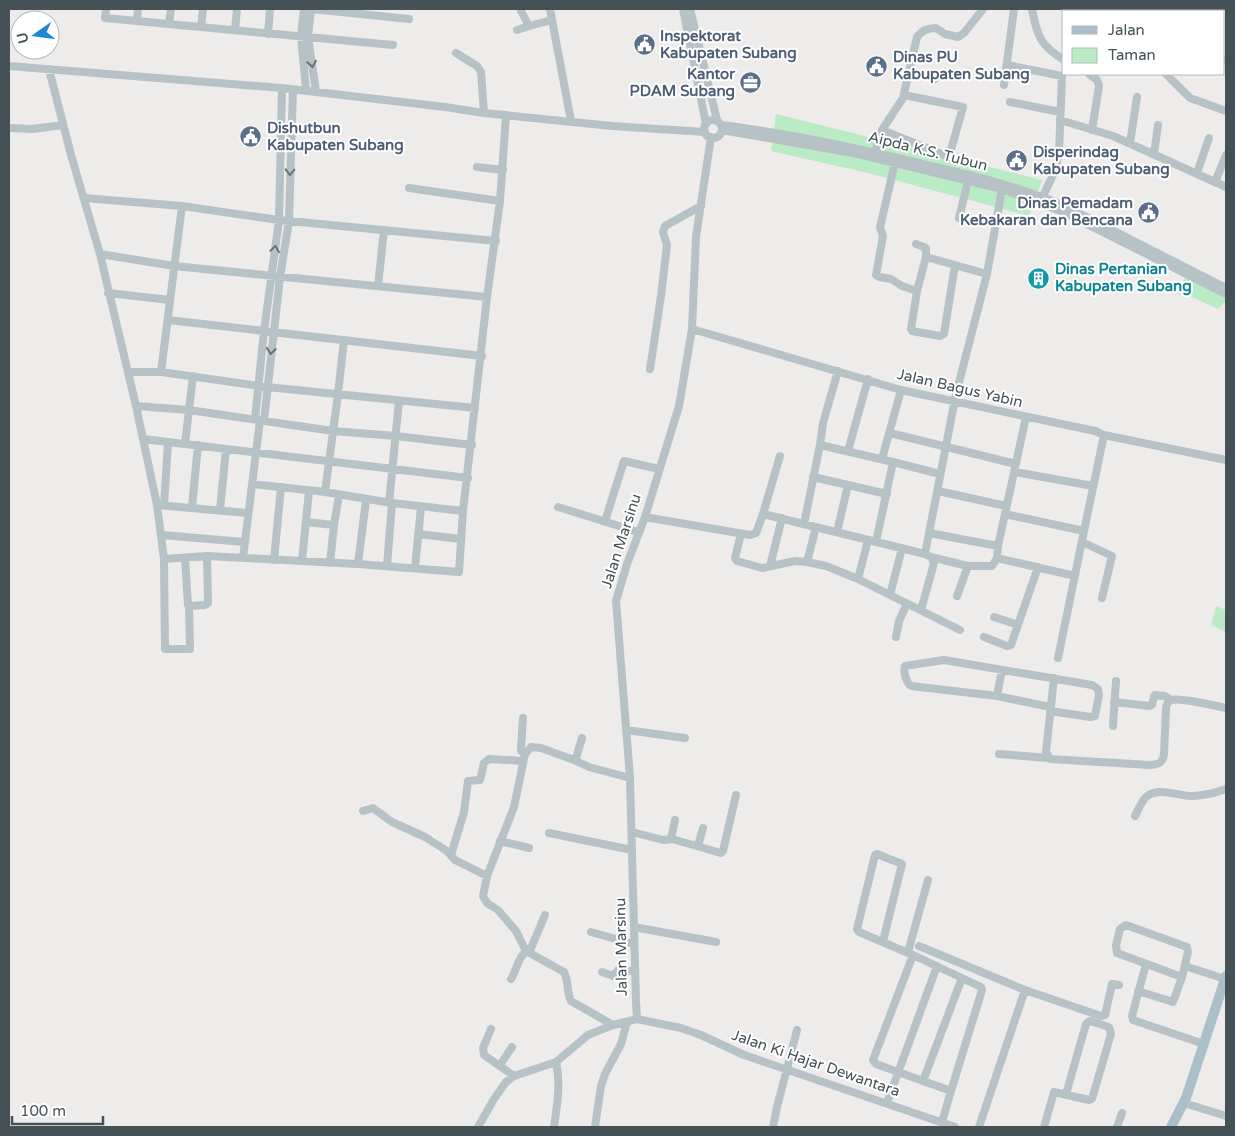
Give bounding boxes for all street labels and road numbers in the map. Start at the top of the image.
street label: Aipda K.S. Tubun [867,127,989,175]
street label: Jalan Bagus Yabin [895,365,1025,411]
street label: Jalan Marsinu [597,491,645,591]
street label: Jalan Marsinu [611,898,631,996]
street label: Jalan Ki Hajar Dewantara [729,1026,903,1100]

